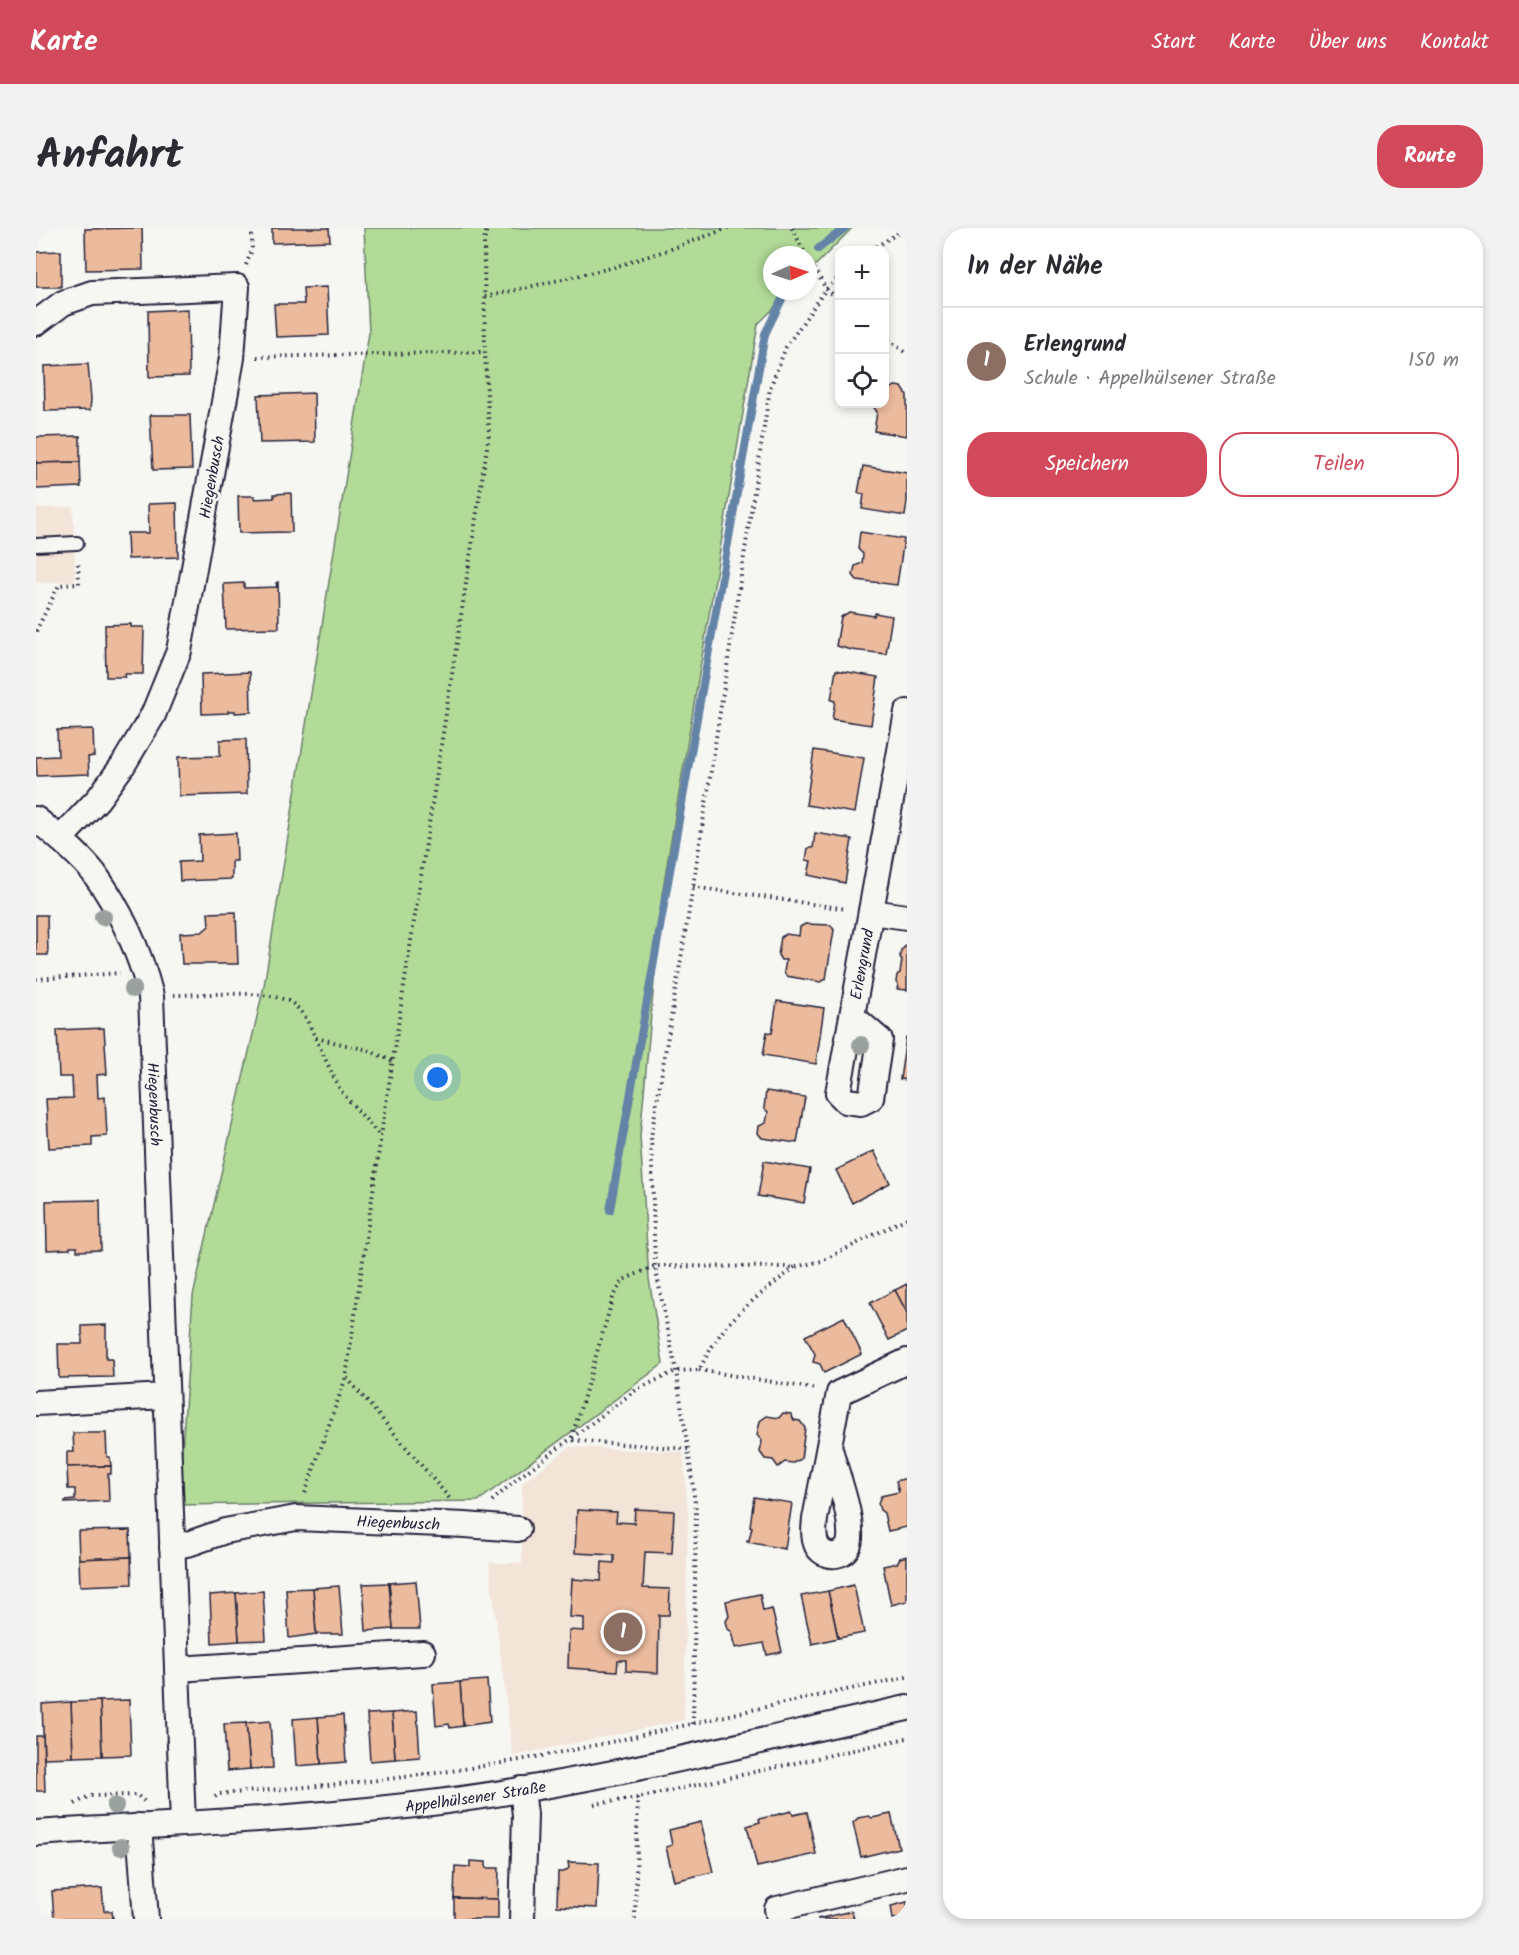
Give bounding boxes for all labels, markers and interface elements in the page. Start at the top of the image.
text: Karte [30,20,98,65]
text: Start [1151,26,1196,59]
text: Karte [1229,26,1275,59]
text: Über uns [1308,26,1387,59]
text: Kontakt [1420,26,1489,59]
text: Anfahrt [36,123,183,190]
button: Route [1377,125,1483,188]
north arrow [763,246,817,300]
map controls [835,246,889,408]
button: + [835,246,889,300]
text: In der Nähe [967,246,1103,288]
button: − [835,300,889,354]
text: Erlengrund [1024,328,1126,363]
text: 1 [983,345,990,377]
text: 150 m [1408,345,1459,377]
button: locate [835,354,889,408]
text: Schule · Appelhülsener Straße [1024,363,1276,395]
button: Speichern [967,432,1207,497]
button: Teilen [1219,432,1459,497]
street label: Hiegenbusch [193,434,232,521]
street label: Erlengrund [844,926,882,1002]
street label: Hiegenbusch [140,1062,168,1147]
your location [423,1063,452,1092]
street label: Hiegenbusch [356,1510,441,1538]
pin: 1 [604,1610,642,1654]
street label: Appelhülsener Straße [404,1775,548,1820]

